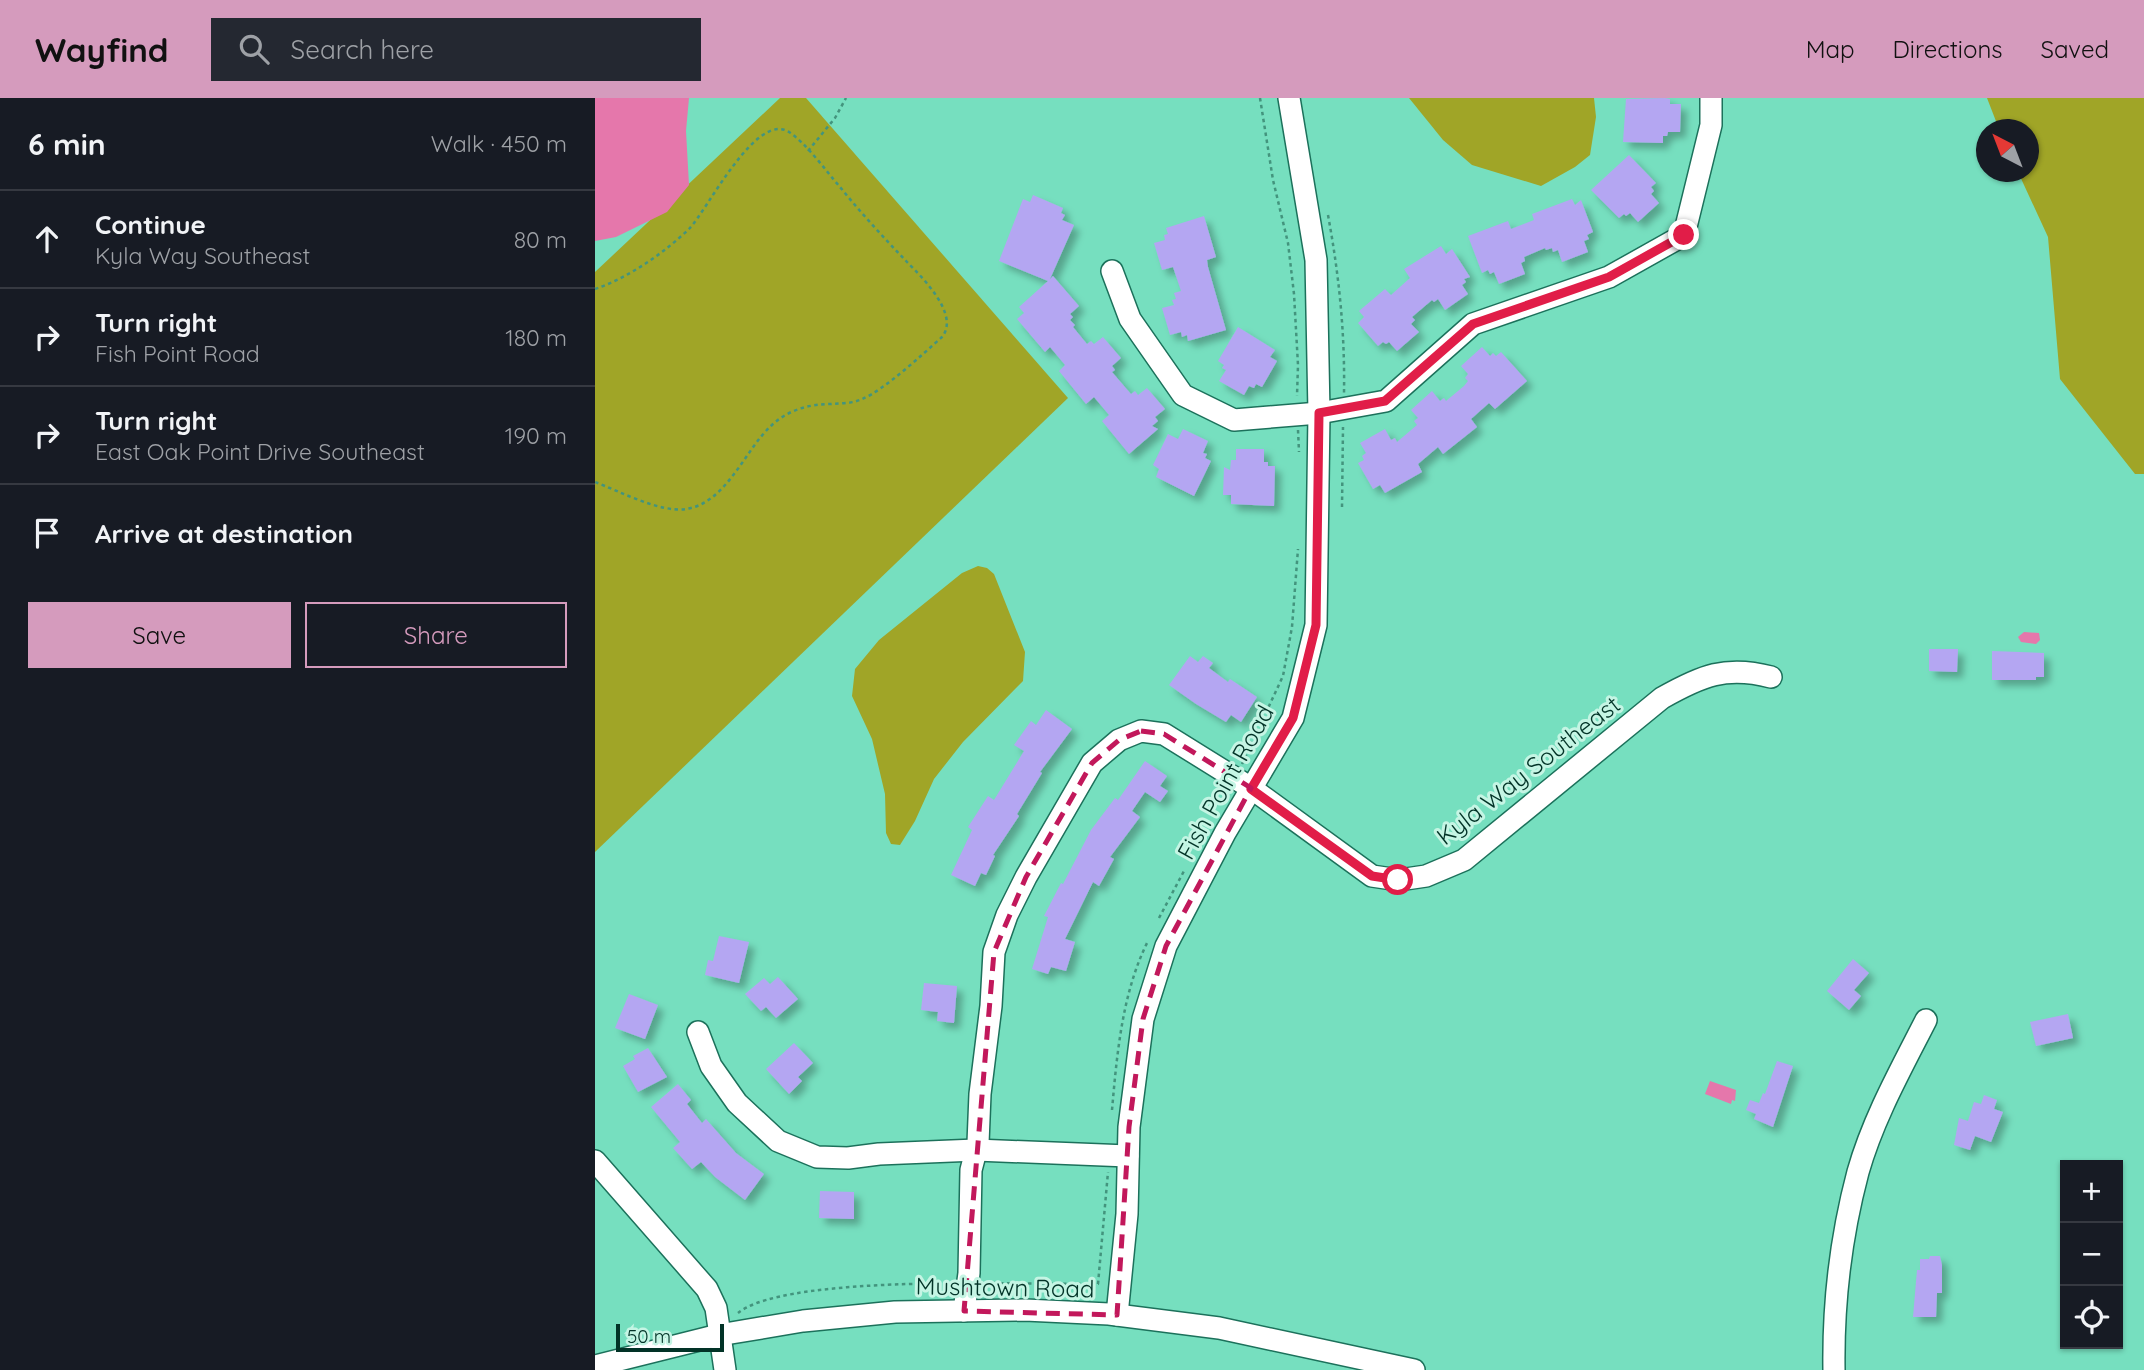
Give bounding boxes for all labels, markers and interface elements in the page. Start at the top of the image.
search box [211,18,701,81]
text: Wayfind [35,29,169,70]
icon: search [235,30,273,68]
text: Search here [291,33,434,66]
text: Map [1806,34,1855,64]
text: Directions [1893,34,2003,64]
text: Saved [2041,34,2109,64]
north arrow [1976,119,2039,182]
text: 6 min [28,125,106,163]
text: Walk · 450 m [431,129,567,158]
text: Continue [95,208,206,241]
route end [1668,219,1699,250]
icon: ahead [28,220,66,258]
text: 80 m [514,225,567,254]
text: Kyla Way Southeast [95,241,310,270]
text: Turn right [95,306,217,339]
icon: right [28,318,66,356]
text: 180 m [505,323,567,352]
text: Fish Point Road [95,339,260,368]
text: Turn right [95,404,217,437]
icon: right [28,416,66,454]
text: 190 m [505,421,567,450]
text: East Oak Point Drive Southeast [95,437,425,466]
icon: arrive [28,514,66,552]
text: Arrive at destination [95,517,353,550]
button: Save [28,602,291,668]
button: Share [305,602,567,668]
street label: Kyla Way Southeast [1430,689,1626,851]
street label: Fish Point Road [1170,700,1280,864]
route start [1382,864,1413,895]
map controls [2060,1160,2123,1349]
button: + [2060,1160,2123,1223]
button: − [2060,1223,2123,1286]
street label: Mushtown Road [915,1270,1095,1304]
button: locate [2060,1286,2123,1349]
scale bar [616,1321,725,1353]
text: 50 m [627,1324,671,1348]

